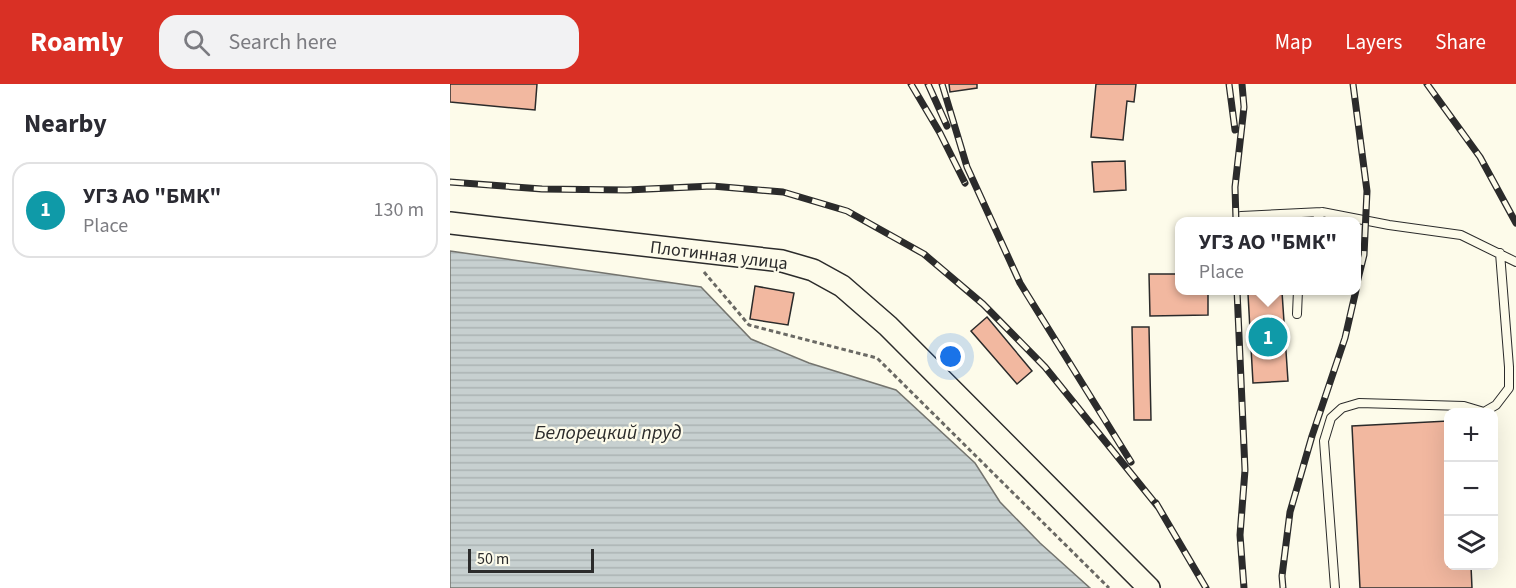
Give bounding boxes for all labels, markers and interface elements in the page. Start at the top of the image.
search box [159,15,579,69]
text: Roamly [30,22,123,62]
icon: search [180,26,213,59]
text: Search here [228,26,337,58]
text: Map [1275,27,1312,57]
text: Layers [1345,27,1402,57]
text: Share [1435,27,1486,57]
text: Nearby [24,105,107,142]
text: УГЗ АО "БМК" [83,180,221,212]
text: 1 [40,196,51,224]
text: 130 m [374,196,424,224]
text: Place [83,212,128,240]
popup [1175,217,1361,295]
text: УГЗ АО "БМК" [1199,226,1337,258]
street label: Плотинная улица [649,235,789,276]
text: Place [1199,258,1244,286]
pin: 1 [1248,314,1288,360]
your location [936,342,965,371]
map controls [1444,408,1498,570]
button: + [1444,408,1498,462]
water label: Белорецкий пруд [534,419,682,447]
button: − [1444,462,1498,516]
button: layers [1444,516,1498,570]
scale bar [468,546,594,574]
text: 50 m [477,548,509,570]

